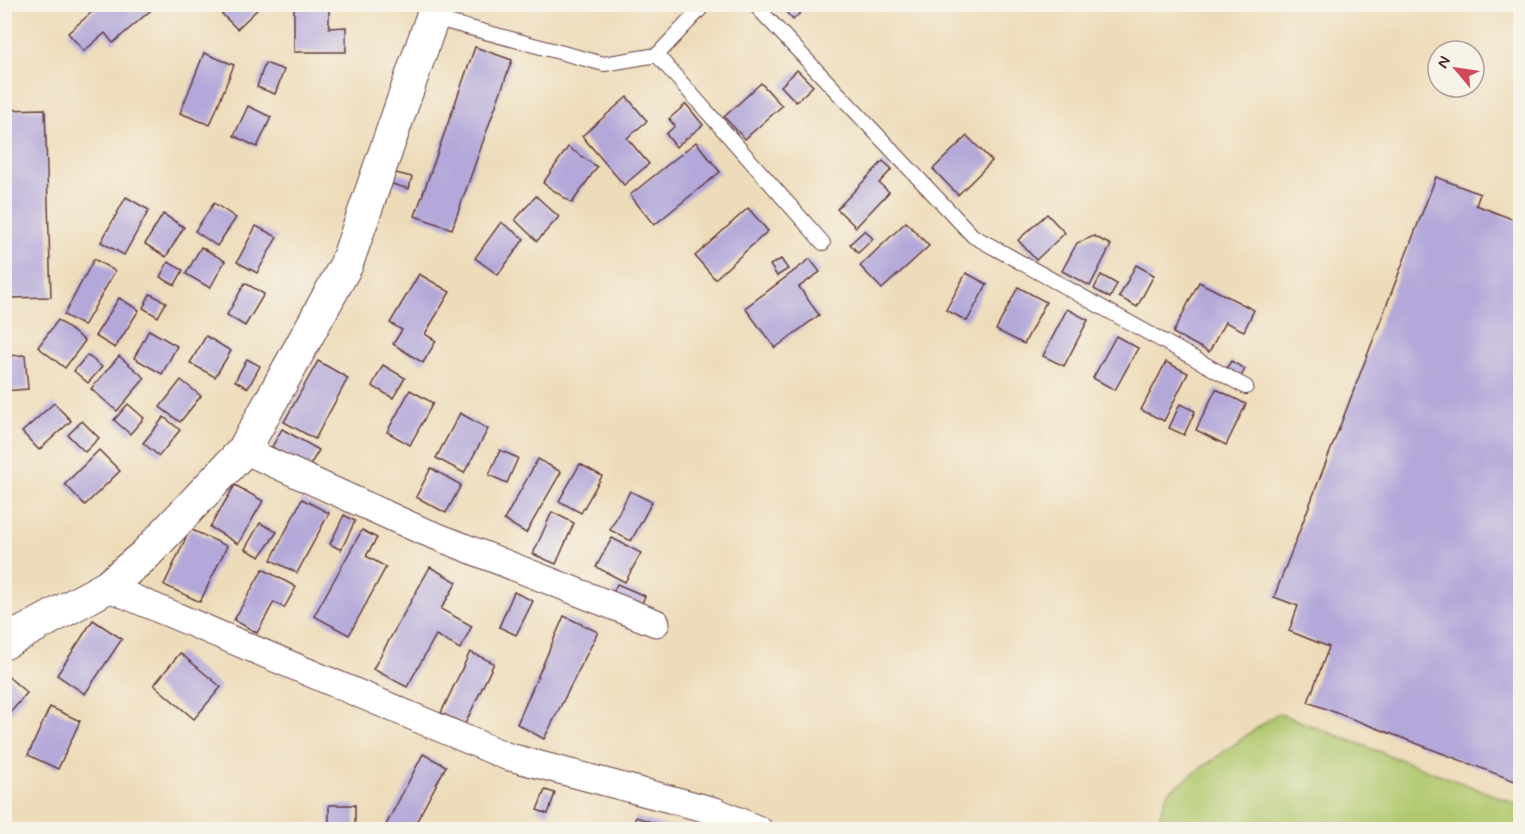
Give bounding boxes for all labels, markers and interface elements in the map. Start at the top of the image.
north arrow [1426,39,1486,99]
text: N [1432,53,1456,72]

